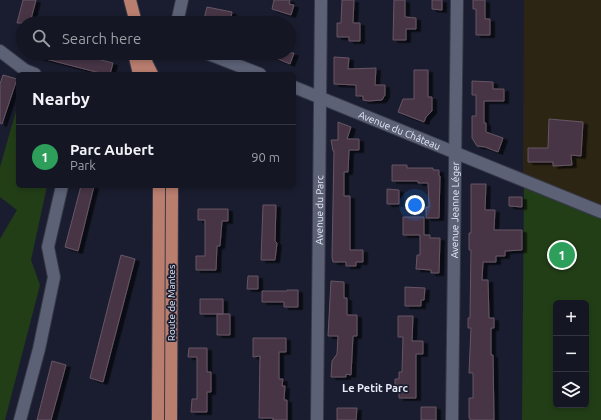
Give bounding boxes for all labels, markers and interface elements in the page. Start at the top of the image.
search box [16,16,296,60]
icon: search [30,27,52,49]
text: Search here [62,30,141,47]
text: Nearby [32,89,90,108]
street label: Avenue du Château [357,109,442,152]
text: Parc Aubert [70,141,154,158]
text: 1 [41,150,49,164]
text: 90 m [251,150,280,164]
text: Park [70,158,96,172]
street label: Avenue Jeanne Léger [449,161,461,258]
street label: Avenue du Parc [314,175,325,245]
your location [405,195,425,215]
pin: 1 [549,240,575,270]
street label: Route de Mantes [166,265,177,341]
map controls [553,300,589,408]
button: + [553,300,589,336]
button: − [553,336,589,372]
button: layers [553,372,589,408]
district label: Le Petit Parc [342,382,409,394]

